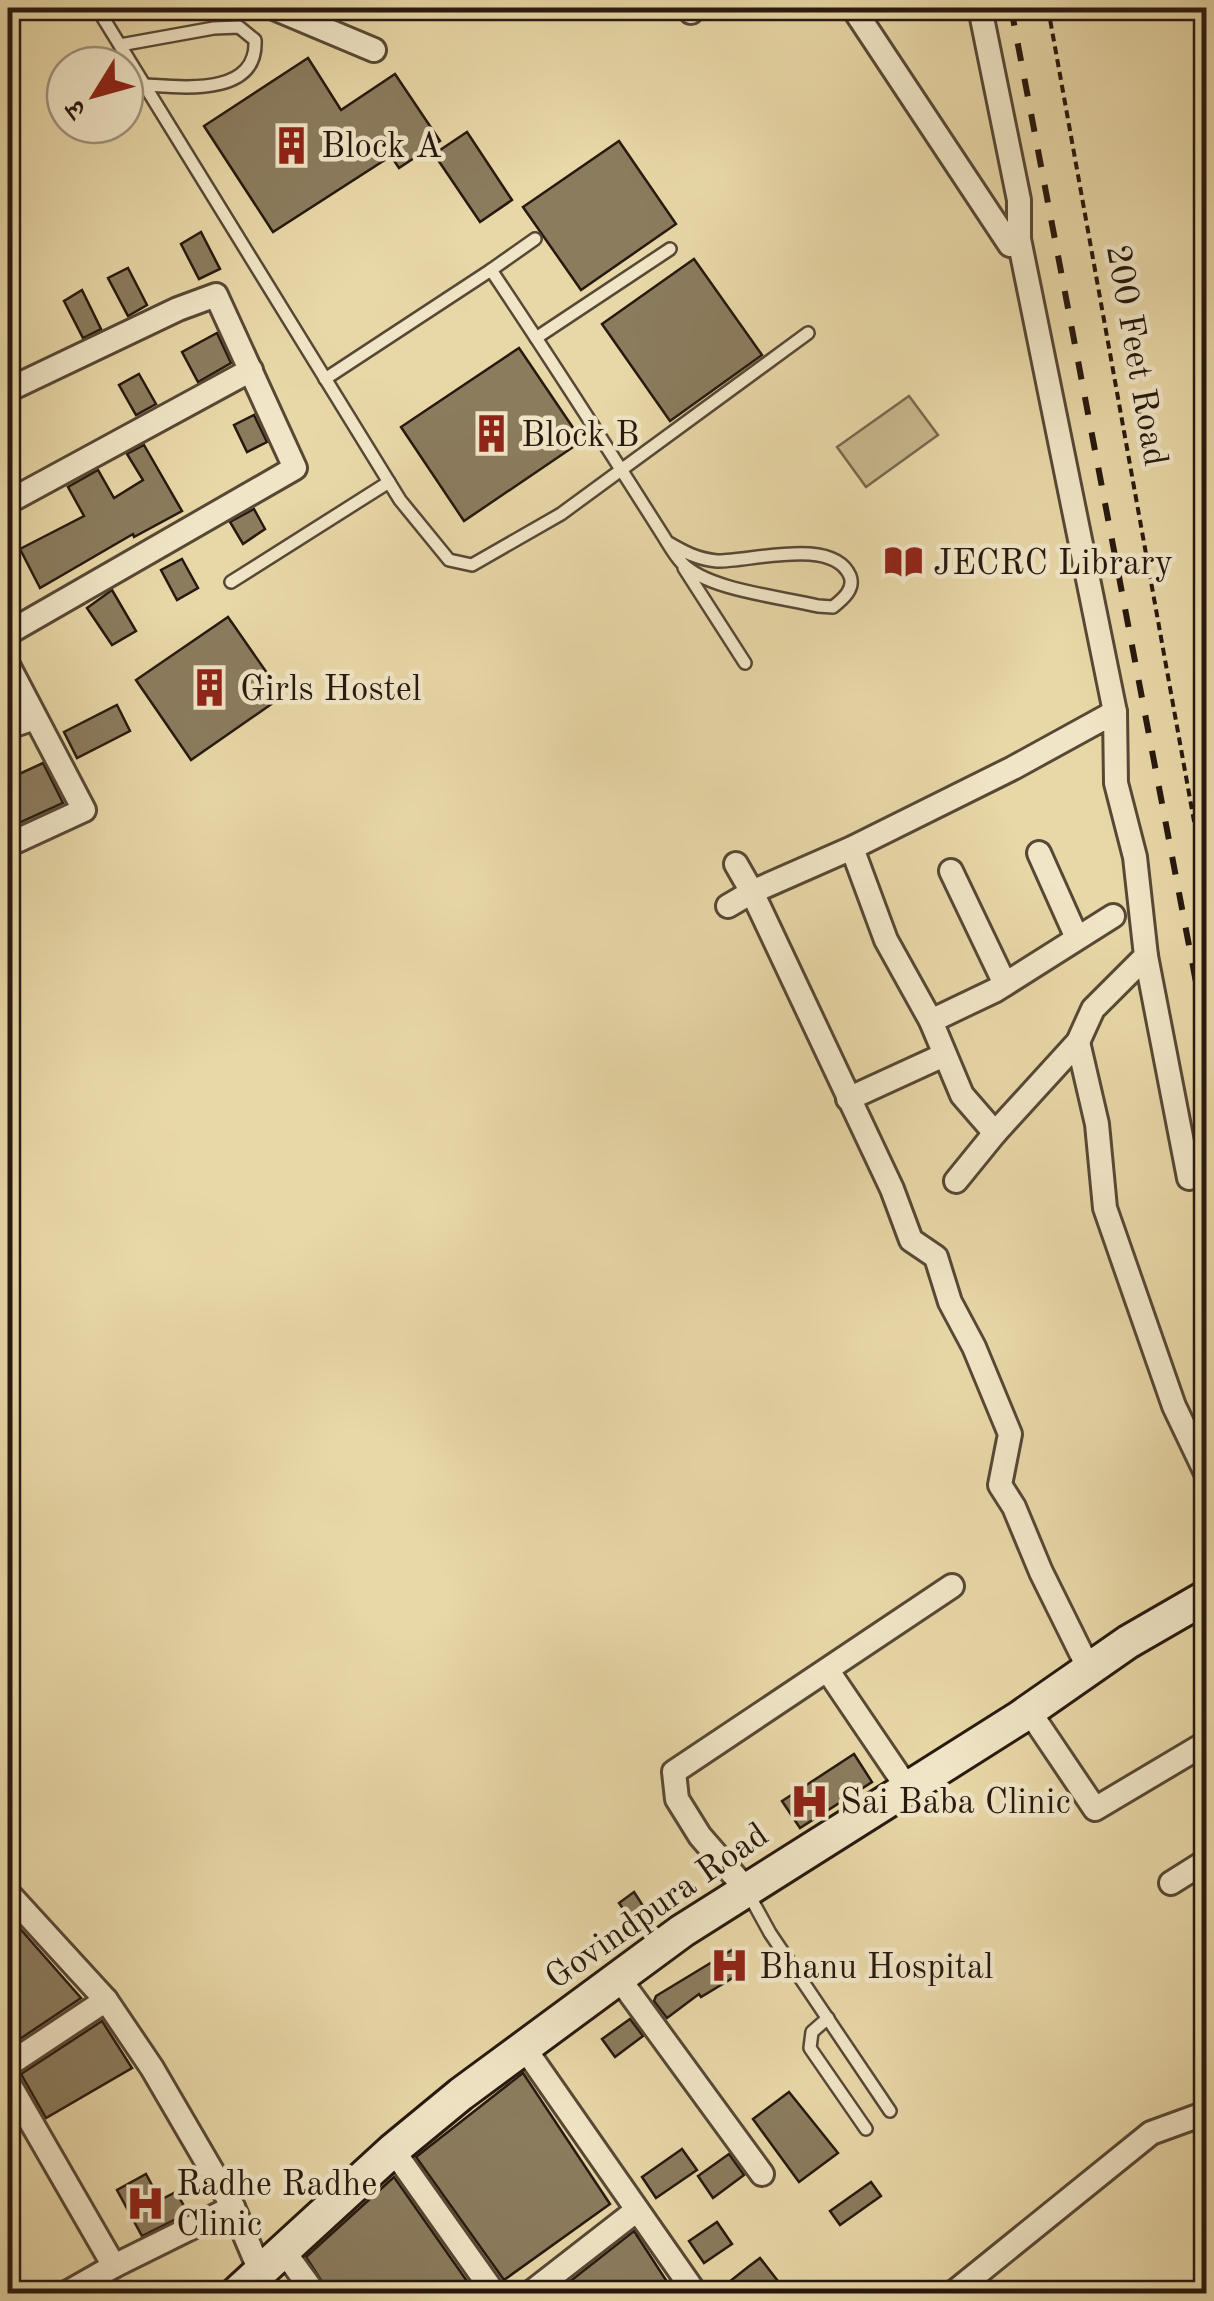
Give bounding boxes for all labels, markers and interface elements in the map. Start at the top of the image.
north arrow [45,45,145,145]
text: उ [61,93,94,124]
building icon: Block A [270,124,312,166]
place label: Block A [321,130,442,165]
street label: 200 Feet Road [1099,242,1172,469]
building icon: Block B [470,413,512,455]
place label: Block B [521,419,639,454]
library icon: JECRC Library [882,541,924,583]
place label: JECRC Library [933,547,1173,582]
building icon: Girls Hostel [189,667,231,709]
place label: Girls Hostel [240,673,421,708]
hospital icon: Sai Baba Clinic [789,1780,831,1822]
place label: Sai Baba Clinic [840,1786,1071,1821]
street label: Govindpura Road [540,1817,775,1997]
hospital icon: Bhanu Hospital [708,1945,750,1987]
place label: Bhanu Hospital [759,1951,994,1986]
place label: Radhe Radhe Clinic [176,2168,377,2243]
hospital icon: Radhe Radhe Clinic [125,2182,167,2224]

